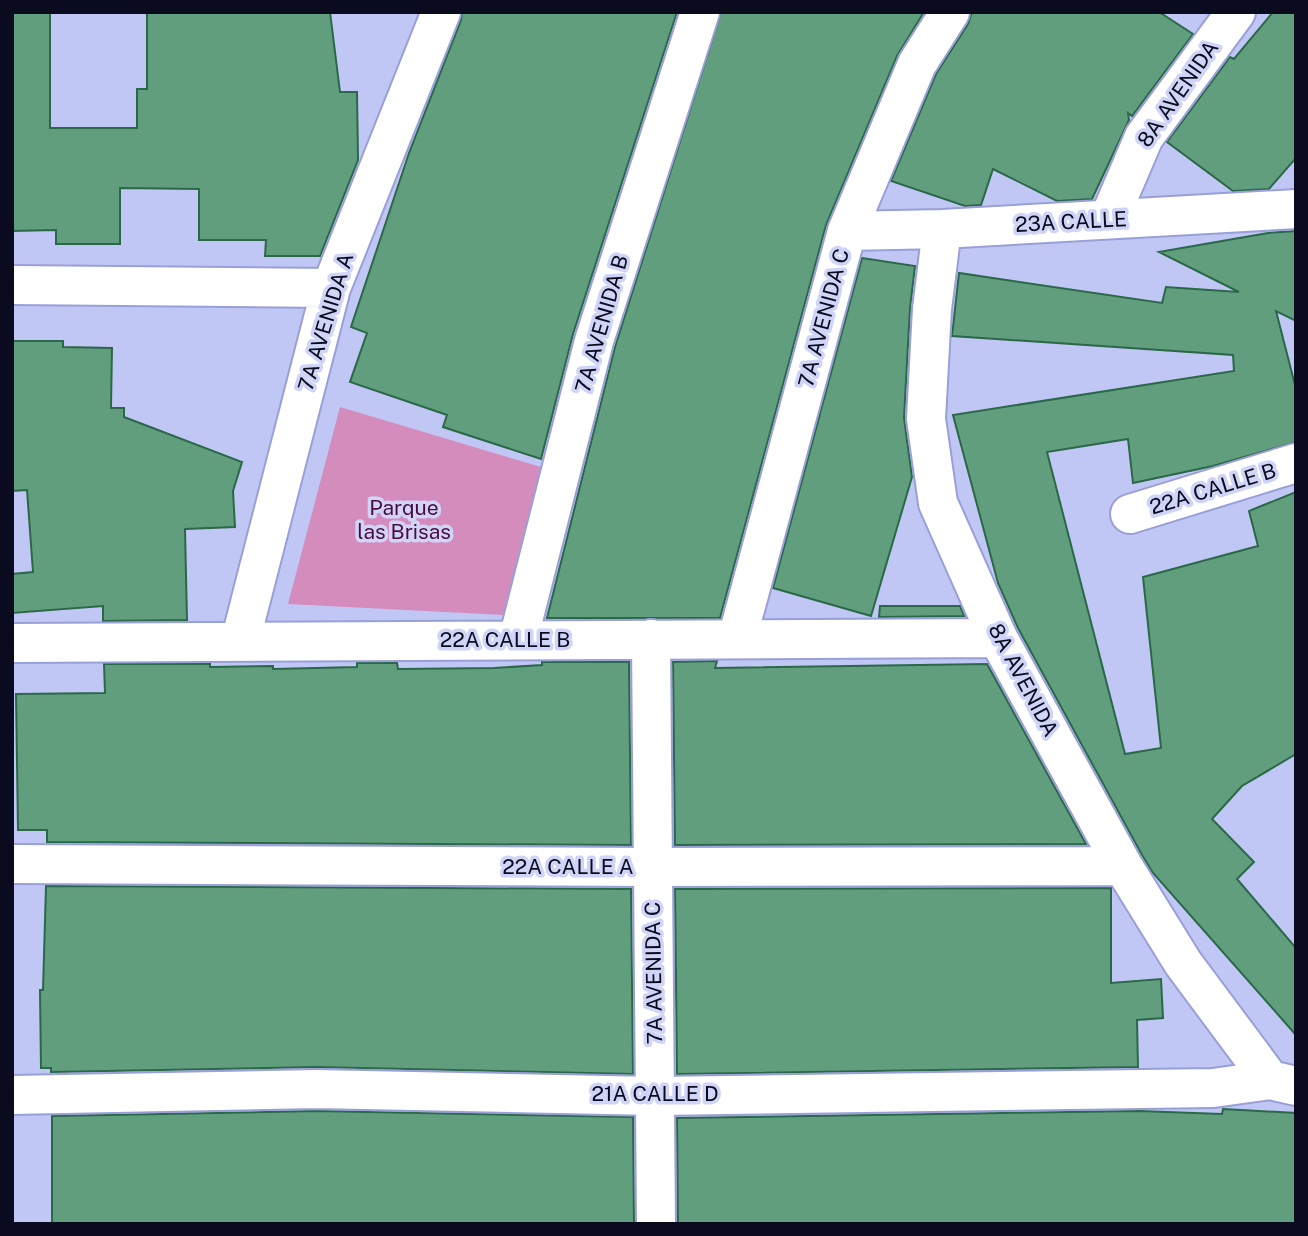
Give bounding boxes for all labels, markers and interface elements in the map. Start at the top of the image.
street label: 8A AVENIDA [1132,36,1223,152]
street label: 23A CALLE [1014,206,1128,237]
street label: 7A AVENIDA C [793,246,854,390]
street label: 7A AVENIDA A [293,250,358,394]
street label: 7A AVENIDA B [570,252,633,396]
street label: 22A CALLE B [1147,457,1279,520]
park label: Parque las Brisas [357,495,451,544]
street label: 8A AVENIDA [983,619,1064,740]
street label: 22A CALLE B [440,627,570,652]
street label: 22A CALLE A [502,854,634,879]
street label: 7A AVENIDA C [640,901,667,1045]
street label: 21A CALLE D [591,1081,719,1106]

